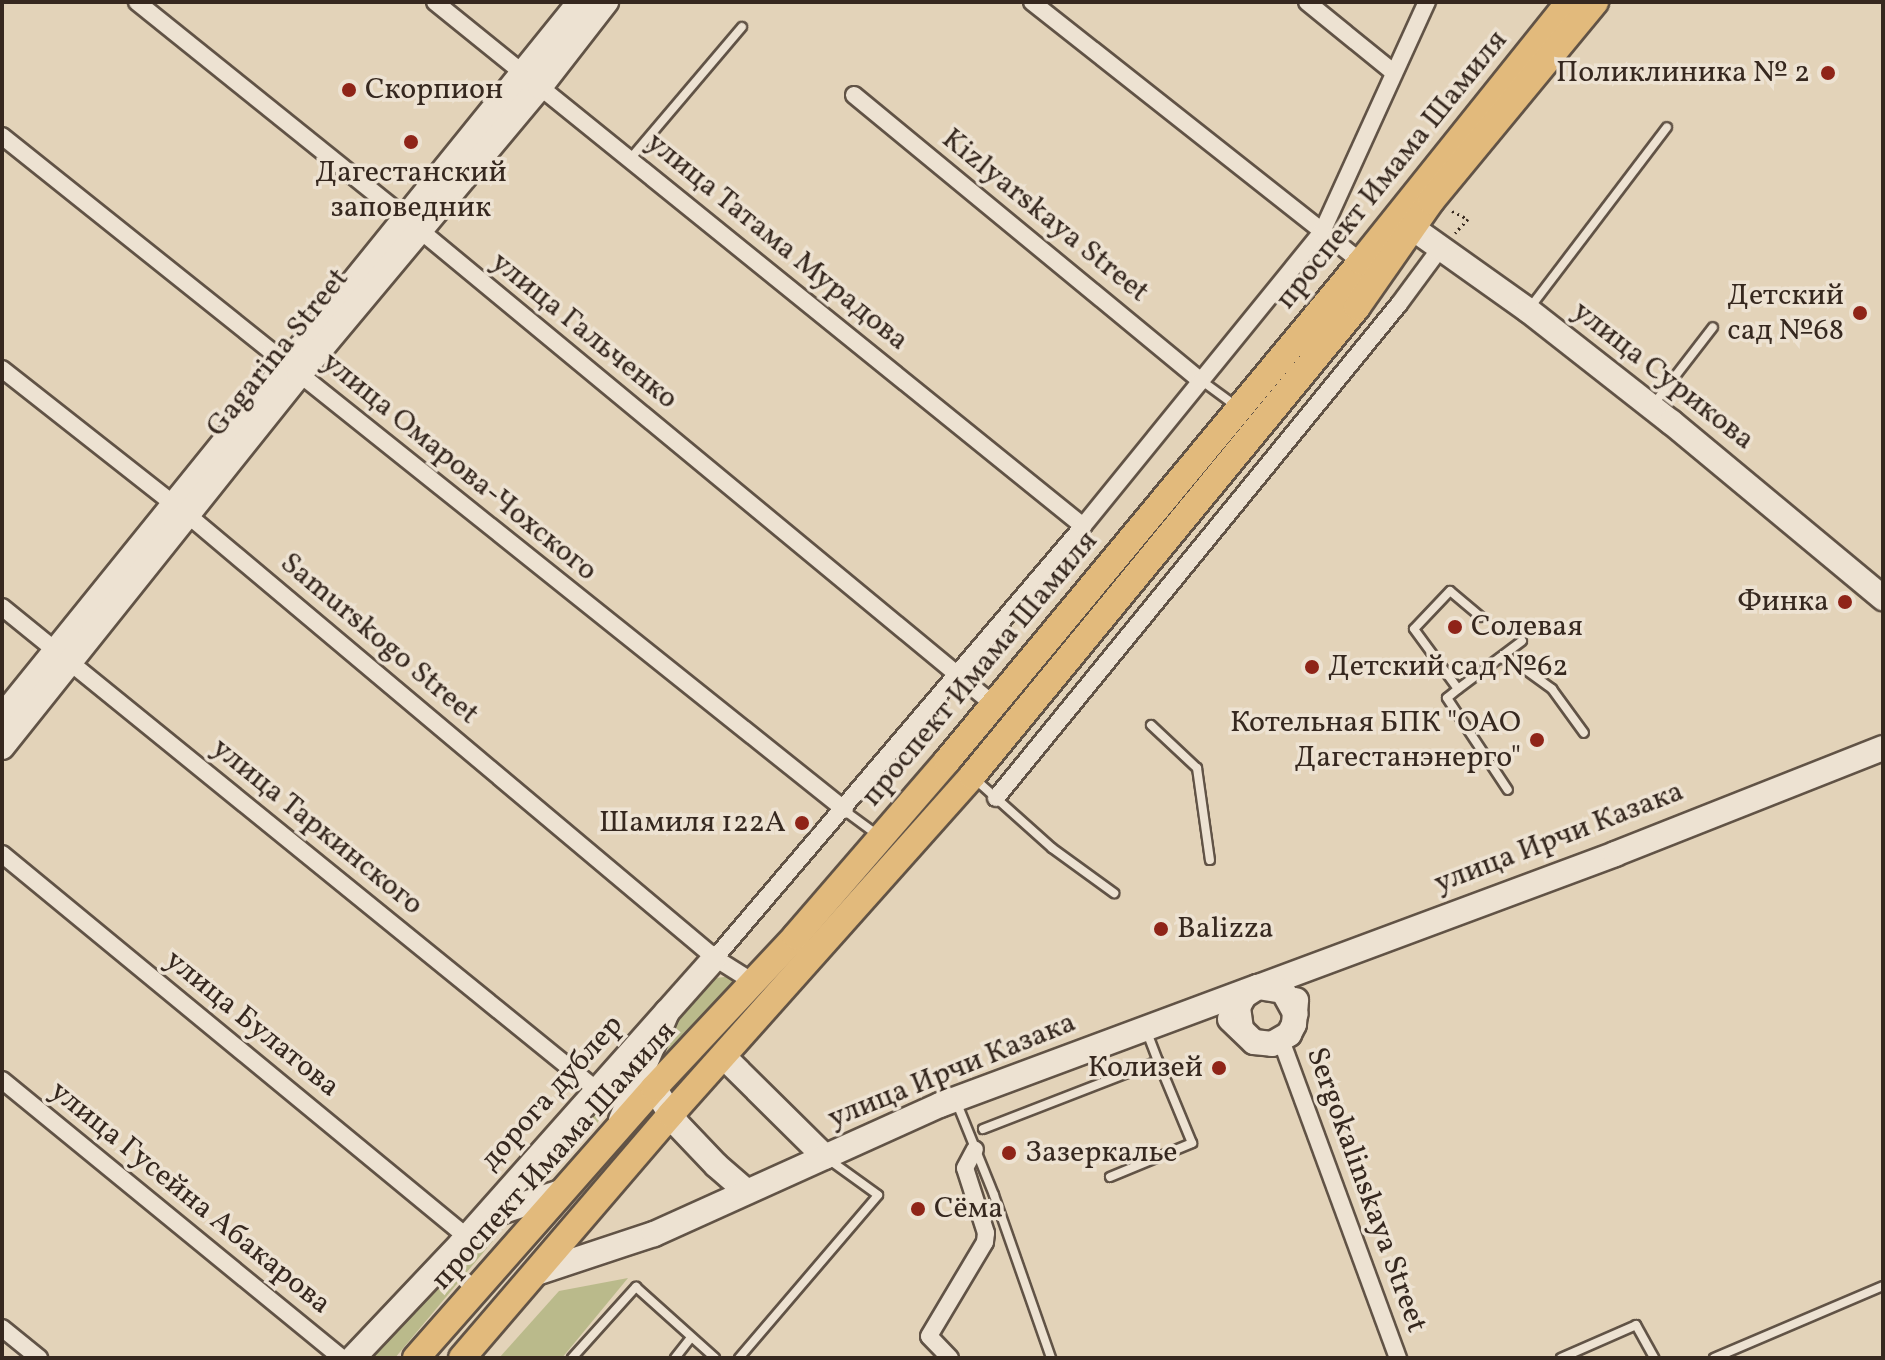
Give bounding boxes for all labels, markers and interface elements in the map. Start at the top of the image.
street label: проспект Имама Шамиля [1268,23,1516,317]
place label: Поликлиника № 2 [1556,55,1810,91]
marker: Поликлиника № 2 [1817,62,1839,84]
place label: Скорпион [365,72,503,108]
marker: Скорпион [340,81,358,99]
street label: Kizlyarskaya Street [934,121,1156,311]
street label: улица Татама Мурадова [638,125,916,359]
marker: Дагестанский заповедник [402,133,420,151]
place label: Дагестанский заповедник [315,155,507,226]
street label: улица Гальченко [483,245,685,417]
street label: Gagarina Street [199,262,357,444]
place label: Детский сад №68 [1727,278,1844,348]
street label: улица Сурикова [1565,294,1761,458]
marker: Детский сад №68 [1851,304,1869,322]
street label: улица Омарова-Чохского [314,345,604,589]
street label: проспект Имама Шамиля [854,524,1106,814]
street label: Samurskogo Street [272,545,486,733]
place label: Финка [1737,584,1829,620]
marker: Финка [1836,593,1854,611]
place label: Солевая [1471,609,1583,645]
marker: Солевая [1446,618,1464,636]
place label: Детский сад №62 [1328,649,1568,685]
marker: Детский сад №62 [1303,658,1321,676]
place label: Котельная БПК "ОАО Дагестанэнерго" [1230,705,1521,776]
street label: улица Таркинского [204,730,430,924]
marker: Котельная БПК "ОАО Дагестанэнерго" [1528,731,1546,749]
street label: улица Ирчи Казака [1429,774,1689,902]
place label: Шамиля 122А [599,805,786,841]
marker: Шамиля 122А [793,814,811,832]
place label: Balizza [1177,911,1274,947]
marker: Balizza [1152,920,1170,938]
street label: улица Булатова [157,943,347,1105]
street label: улица Ирчи Казака [823,1005,1081,1137]
street label: дорога дублер [473,1008,631,1178]
street label: проспект Имама Шамиля [424,1015,684,1297]
street label: Sergokalinskaya Street [1298,1043,1434,1337]
place label: Колизей [1088,1050,1203,1086]
marker: Колизей [1210,1059,1228,1077]
street label: улица Гусейна Абакарова [42,1074,338,1322]
place label: Зазеркалье [1025,1135,1178,1171]
marker: Зазеркалье [1000,1144,1018,1162]
place label: Сёма [934,1191,1003,1227]
marker: Сёма [909,1200,927,1218]

